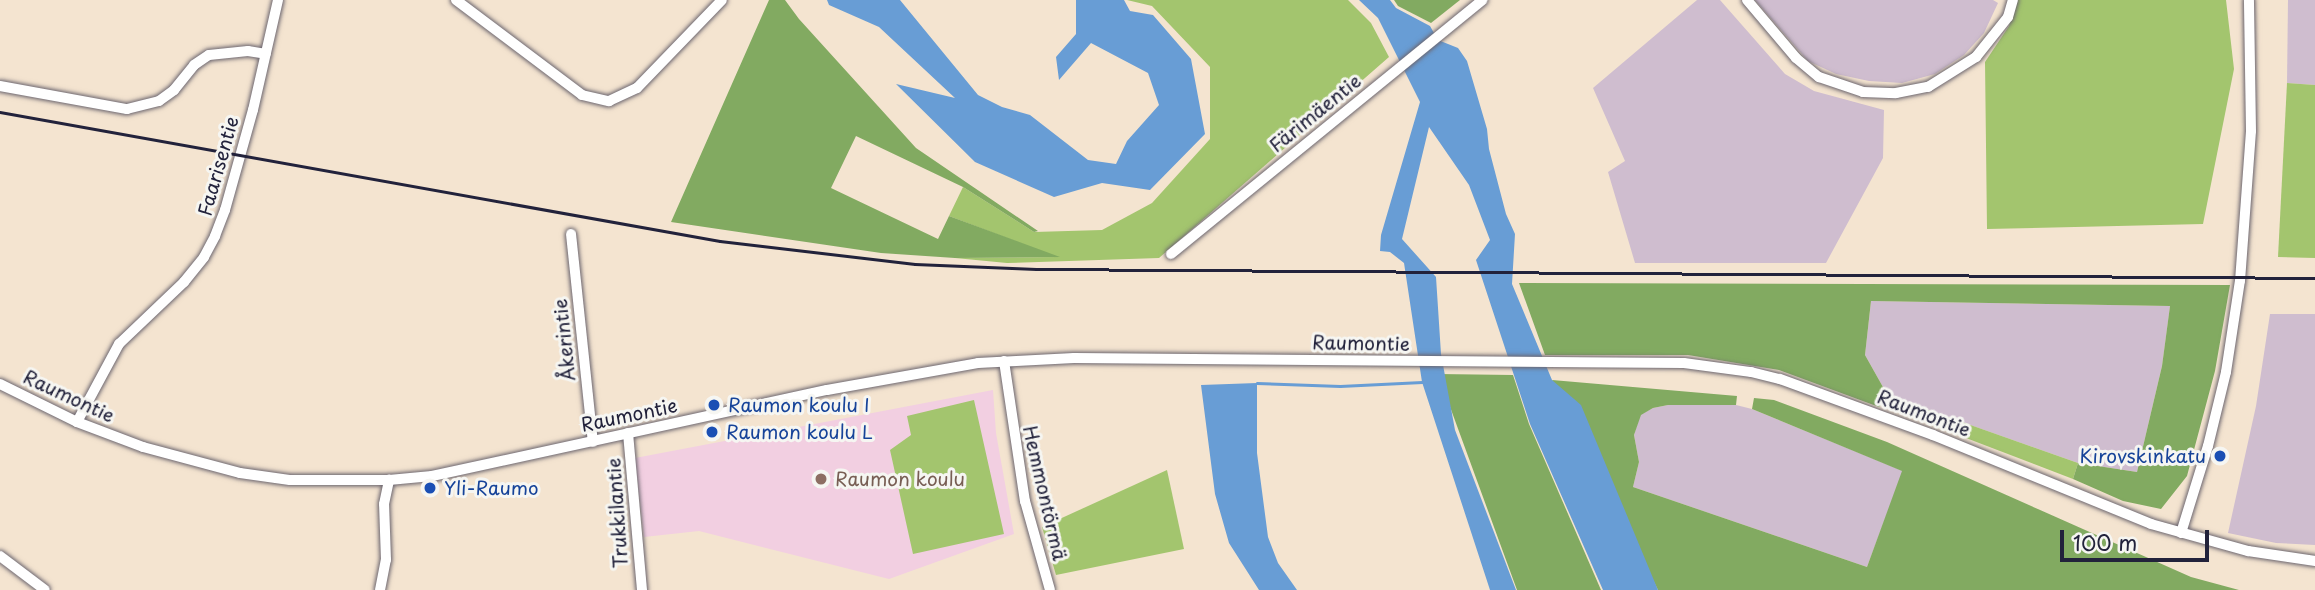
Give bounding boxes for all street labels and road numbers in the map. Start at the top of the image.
street label: Färimäentie [1265,69,1365,157]
street label: Faarisentie [193,114,243,218]
street label: Åkerintie [548,298,580,382]
street label: Raumontie [1312,331,1410,355]
street label: Raumontie [20,365,118,427]
street label: Raumontie [1874,385,1974,441]
street label: Raumontie [579,394,679,436]
street label: Hemmontörmä [1018,423,1072,563]
street label: Trukkilantie [602,457,632,569]

